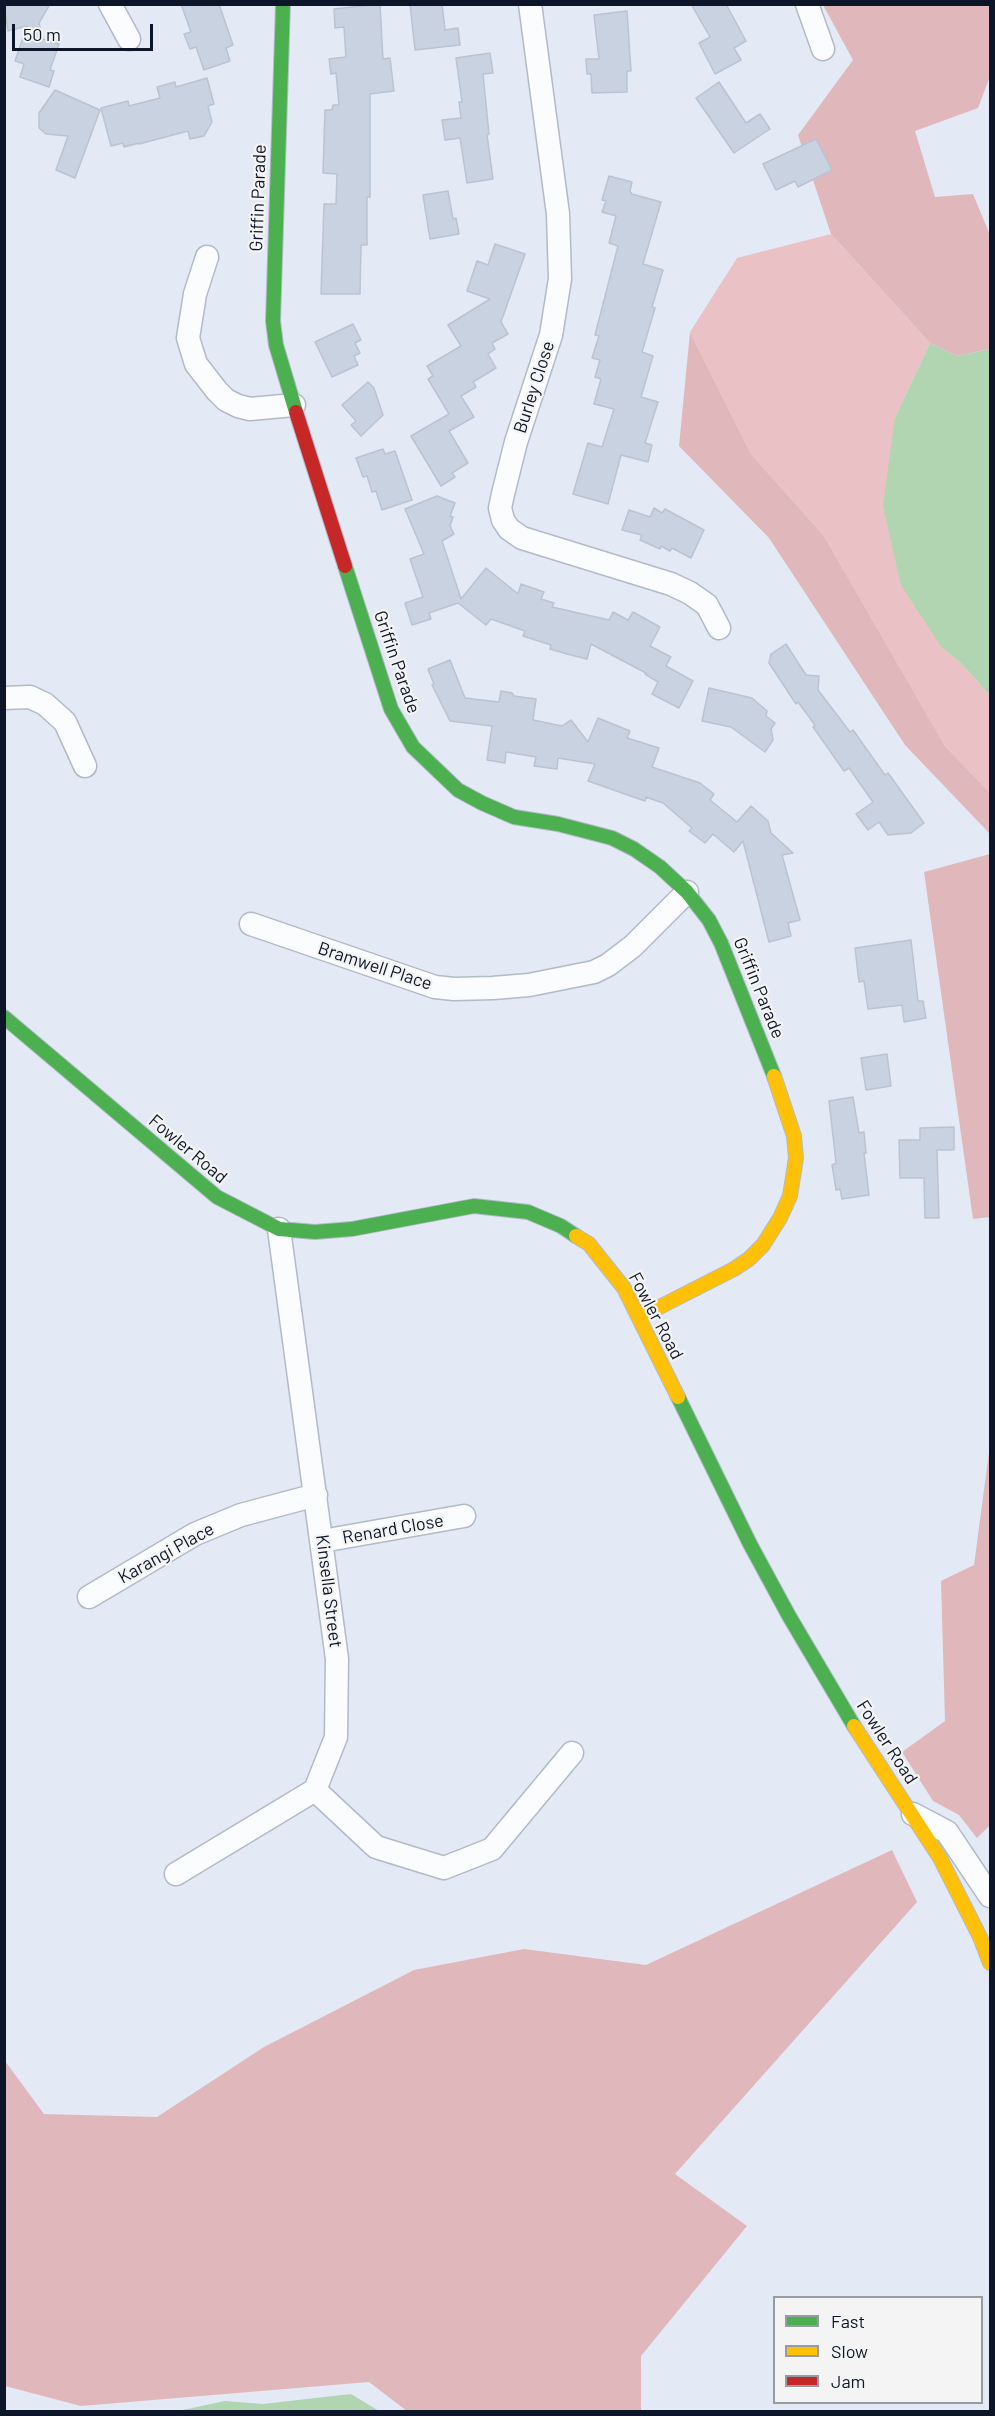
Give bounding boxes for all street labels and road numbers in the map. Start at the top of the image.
street label: Griffin Parade [245,144,271,252]
street label: Burley Close [509,338,559,436]
street label: Griffin Parade [369,608,425,716]
street label: Griffin Parade [729,934,789,1042]
street label: Bramwell Place [315,937,435,995]
street label: Fowler Road [144,1110,232,1188]
street label: Fowler Road [624,1269,688,1363]
street label: Renard Close [341,1509,445,1549]
street label: Karangi Place [114,1518,218,1588]
street label: Kinsella Street [311,1533,347,1649]
street label: Fowler Road [852,1696,922,1788]

